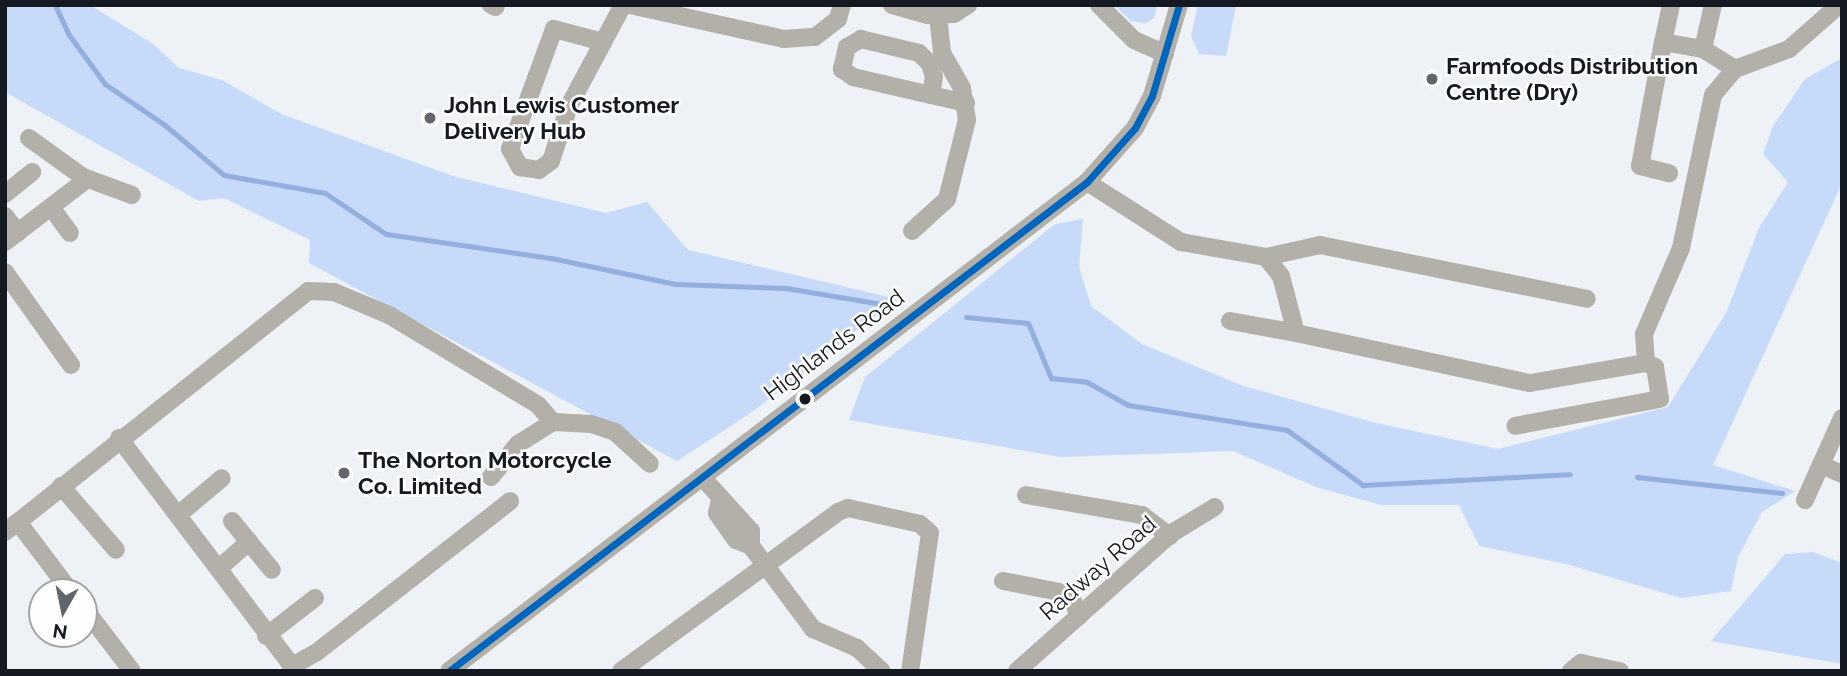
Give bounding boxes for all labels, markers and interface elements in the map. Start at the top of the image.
place label: Farmfoods Distribution Centre (Dry) [1446,52,1698,106]
marker: Farmfoods Distribution Centre (Dry) [1424,71,1440,87]
place label: John Lewis Customer Delivery Hub [444,91,679,145]
marker: John Lewis Customer Delivery Hub [422,110,438,126]
street label: Highlands Road [759,283,909,407]
unlabelled marker [798,392,812,406]
place label: The Norton Motorcycle Co. Limited [358,446,611,500]
marker: The Norton Motorcycle Co. Limited [336,465,352,481]
street label: Radway Road [1034,510,1162,626]
north arrow [28,578,98,648]
text: N [51,620,69,644]

